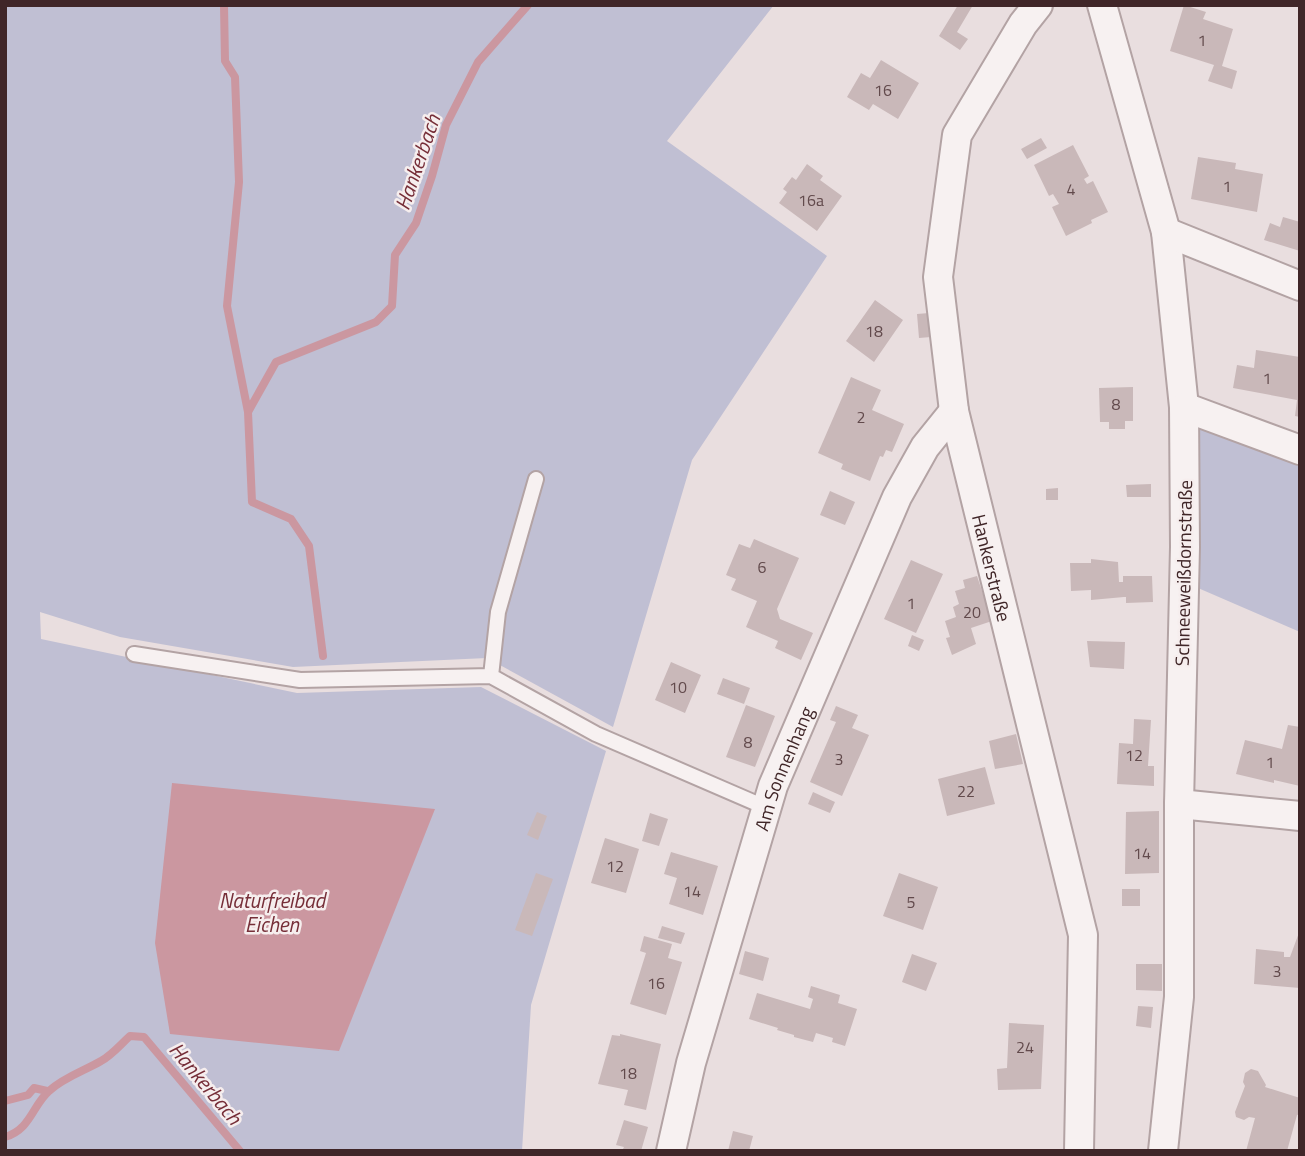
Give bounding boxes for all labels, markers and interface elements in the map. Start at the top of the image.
house number: 1 [1198,28,1206,52]
house number: 16 [874,78,892,102]
water label: Hankerbach [386,109,448,214]
house number: 1 [1223,174,1231,198]
house number: 4 [1067,177,1076,201]
house number: 16a [798,188,824,212]
house number: 18 [865,319,883,343]
house number: 1 [1263,366,1271,390]
house number: 8 [1112,392,1121,416]
house number: 2 [857,405,865,429]
street label: Schneeweißdornstraße [1167,480,1199,666]
street label: Hankerstraße [965,511,1020,625]
house number: 6 [758,555,767,579]
house number: 1 [907,591,915,615]
house number: 20 [963,600,981,624]
house number: 10 [669,675,687,699]
street label: Am Sonnenhang [746,701,820,834]
house number: 8 [744,730,753,754]
house number: 12 [1125,743,1143,767]
house number: 3 [835,747,843,771]
house number: 1 [1266,750,1274,774]
house number: 22 [957,779,975,803]
house number: 14 [1133,841,1151,865]
house number: 12 [606,854,624,878]
house number: 14 [683,879,701,903]
water label: Naturfreibad Eichen [219,884,327,940]
house number: 5 [907,890,916,914]
house number: 3 [1273,959,1281,983]
house number: 16 [647,971,665,995]
water label: Hankerbach [162,1035,250,1132]
house number: 24 [1016,1035,1034,1059]
house number: 18 [619,1061,637,1085]

